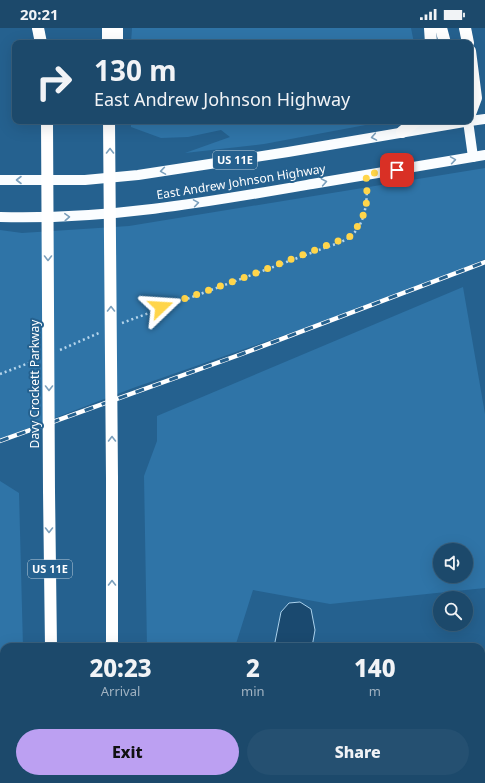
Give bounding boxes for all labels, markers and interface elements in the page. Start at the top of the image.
text: 20:21 [20,4,59,24]
text: 130 m [94,51,177,89]
icon: right [28,56,80,108]
text: East Andrew Johnson Highway [94,87,350,111]
one-way arrow [371,132,377,141]
one-way arrow [106,148,114,154]
road number: US 11E [213,151,257,169]
pin [380,153,414,187]
one-way arrow [450,157,456,165]
icon: arrive [386,159,408,181]
street label: East Andrew Johnson Highway [155,160,327,203]
one-way arrow [159,166,166,175]
one-way arrow [16,176,22,184]
one-way arrow [321,178,327,186]
one-way arrow [193,200,199,208]
one-way arrow [64,212,70,221]
one-way arrow [44,255,52,261]
position arrow [140,286,182,328]
one-way arrow [107,306,115,312]
street label: Davy Crockett Parkway [26,319,43,448]
one-way arrow [45,385,53,391]
one-way arrow [108,436,116,442]
one-way arrow [45,527,54,533]
map controls [433,543,473,631]
button: sound [433,543,473,583]
road number: US 11E [28,560,72,578]
one-way arrow [108,580,116,586]
button: search [433,591,473,631]
text: 20:23 [89,651,152,684]
text: 2 [246,651,260,684]
text: 140 [354,651,396,684]
text: Arrival [101,682,140,700]
text: min [241,682,265,700]
text: m [369,682,381,700]
button: Exit [16,729,239,775]
button: Share [247,729,469,775]

